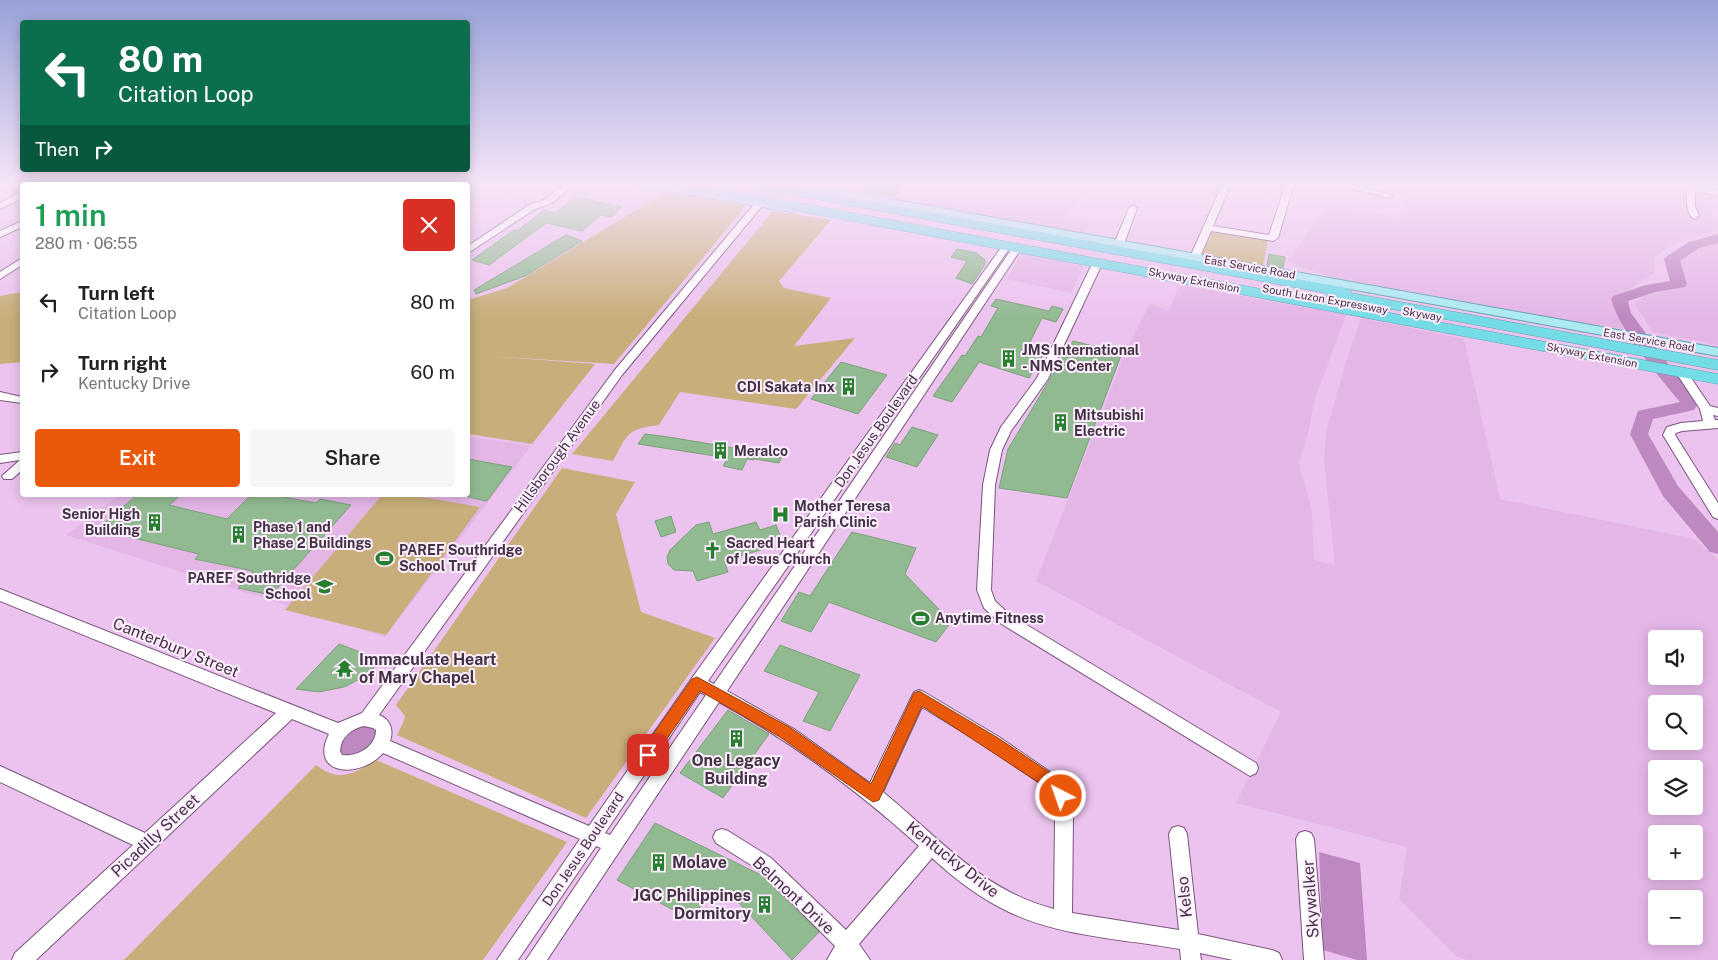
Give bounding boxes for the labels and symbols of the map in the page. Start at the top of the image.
street label: East Service Road [1203,253,1297,281]
street label: Skyway Extension [1147,265,1241,295]
street label: South Luzon Expressway [1261,282,1389,316]
street label: Skyway [1401,305,1443,323]
street label: East Service Road [1602,326,1696,354]
street label: Skyway Extension [1545,340,1639,370]
place label: JMS International - NMS Center [1022,342,1140,374]
building icon: JMS International - NMS Center [998,348,1018,368]
street label: Don Jesus Boulevard [831,372,921,490]
building icon: CDI Sakata Inx [839,377,859,397]
place label: CDI Sakata Inx [737,379,835,395]
street label: Hillsborough Avenue [511,397,603,515]
place label: Mitsubishi Electric [1074,407,1144,439]
building icon: Mitsubishi Electric [1050,413,1070,433]
building icon: Meralco [710,441,730,461]
place label: Meralco [734,443,788,459]
place label: Mother Teresa Parish Clinic [794,498,890,530]
hospital icon: Mother Teresa Parish Clinic [770,504,790,524]
place label: Senior High Building [62,506,140,538]
building icon: Senior High Building [144,512,164,532]
place label: Phase 1 and Phase 2 Buildings [253,519,371,551]
building icon: Phase 1 and Phase 2 Buildings [229,525,249,545]
place label: Sacred Heart of Jesus Church [726,535,831,567]
church icon: Sacred Heart of Jesus Church [702,541,722,561]
place label: PAREF Southridge School Truf [399,542,523,574]
sports icon: PAREF Southridge School Truf [375,548,395,568]
place label: PAREF Southridge School [188,570,311,602]
school or university icon: PAREF Southridge School [315,576,335,596]
sports icon: Anytime Fitness [911,608,931,628]
place label: Anytime Fitness [935,610,1044,626]
street label: Canterbury Street [110,613,242,681]
place label: Immaculate Heart of Mary Chapel [359,650,497,687]
temple icon: Immaculate Heart of Mary Chapel [335,658,355,678]
building icon: One Legacy Building [726,728,746,748]
pin [627,734,669,776]
place label: One Legacy Building [692,751,780,788]
position arrow [1034,769,1086,821]
street label: Don Jesus Boulevard [539,789,627,909]
street label: Picadilly Street [107,790,203,881]
street label: Kentucky Drive [903,817,1003,901]
building icon: Molave [648,852,668,872]
place label: Molave [672,853,727,872]
street label: Belmont Drive [749,853,838,938]
street label: Skywalker [1298,859,1323,939]
street label: Kelso [1173,875,1196,918]
place label: JGC Philippines Dormitory [633,886,751,923]
building icon: JGC Philippines Dormitory [755,894,775,914]

